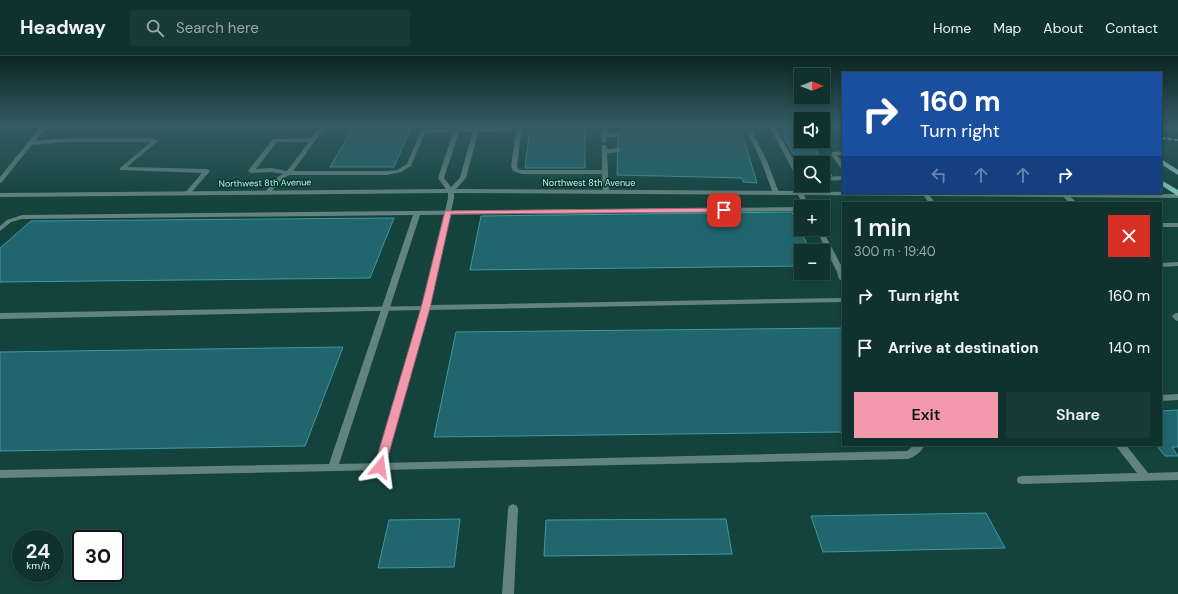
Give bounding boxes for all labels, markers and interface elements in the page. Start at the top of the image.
search box [130,10,410,46]
text: Headway [20,15,106,40]
icon: search [144,17,166,39]
text: Search here [176,18,259,38]
text: Home [933,19,971,37]
text: Map [993,19,1021,37]
text: About [1043,19,1083,37]
text: Contact [1105,19,1158,37]
north arrow [794,68,830,104]
map controls [794,68,830,280]
text: 160 m [920,83,1001,120]
icon: right [854,88,906,140]
button: sound [794,112,830,148]
text: Turn right [920,119,1000,143]
button: search [794,156,830,192]
icon: left [928,164,950,186]
icon: ahead [970,164,992,186]
icon: ahead [1012,164,1034,186]
icon: right [1054,164,1076,186]
street label: Northwest 8th Avenue [219,176,311,190]
street label: Northwest 8th Avenue [543,177,635,189]
pin [707,193,741,227]
icon: arrive [713,199,735,221]
button: + [794,200,830,236]
text: 1 min [854,212,911,243]
button: close [1108,215,1150,257]
text: 300 m · 19:40 [854,243,936,260]
button: − [794,244,830,280]
icon: right [854,285,876,307]
text: Turn right [888,286,959,306]
text: 160 m [1108,286,1150,306]
icon: arrive [854,337,876,359]
text: Arrive at destination [888,338,1039,358]
text: 140 m [1109,338,1150,358]
button: Exit [854,392,998,438]
button: Share [1006,392,1150,438]
position arrow [359,446,401,488]
speed limit sign: 30 [72,530,124,582]
text: 24 [26,538,50,564]
text: km/h [26,559,50,572]

